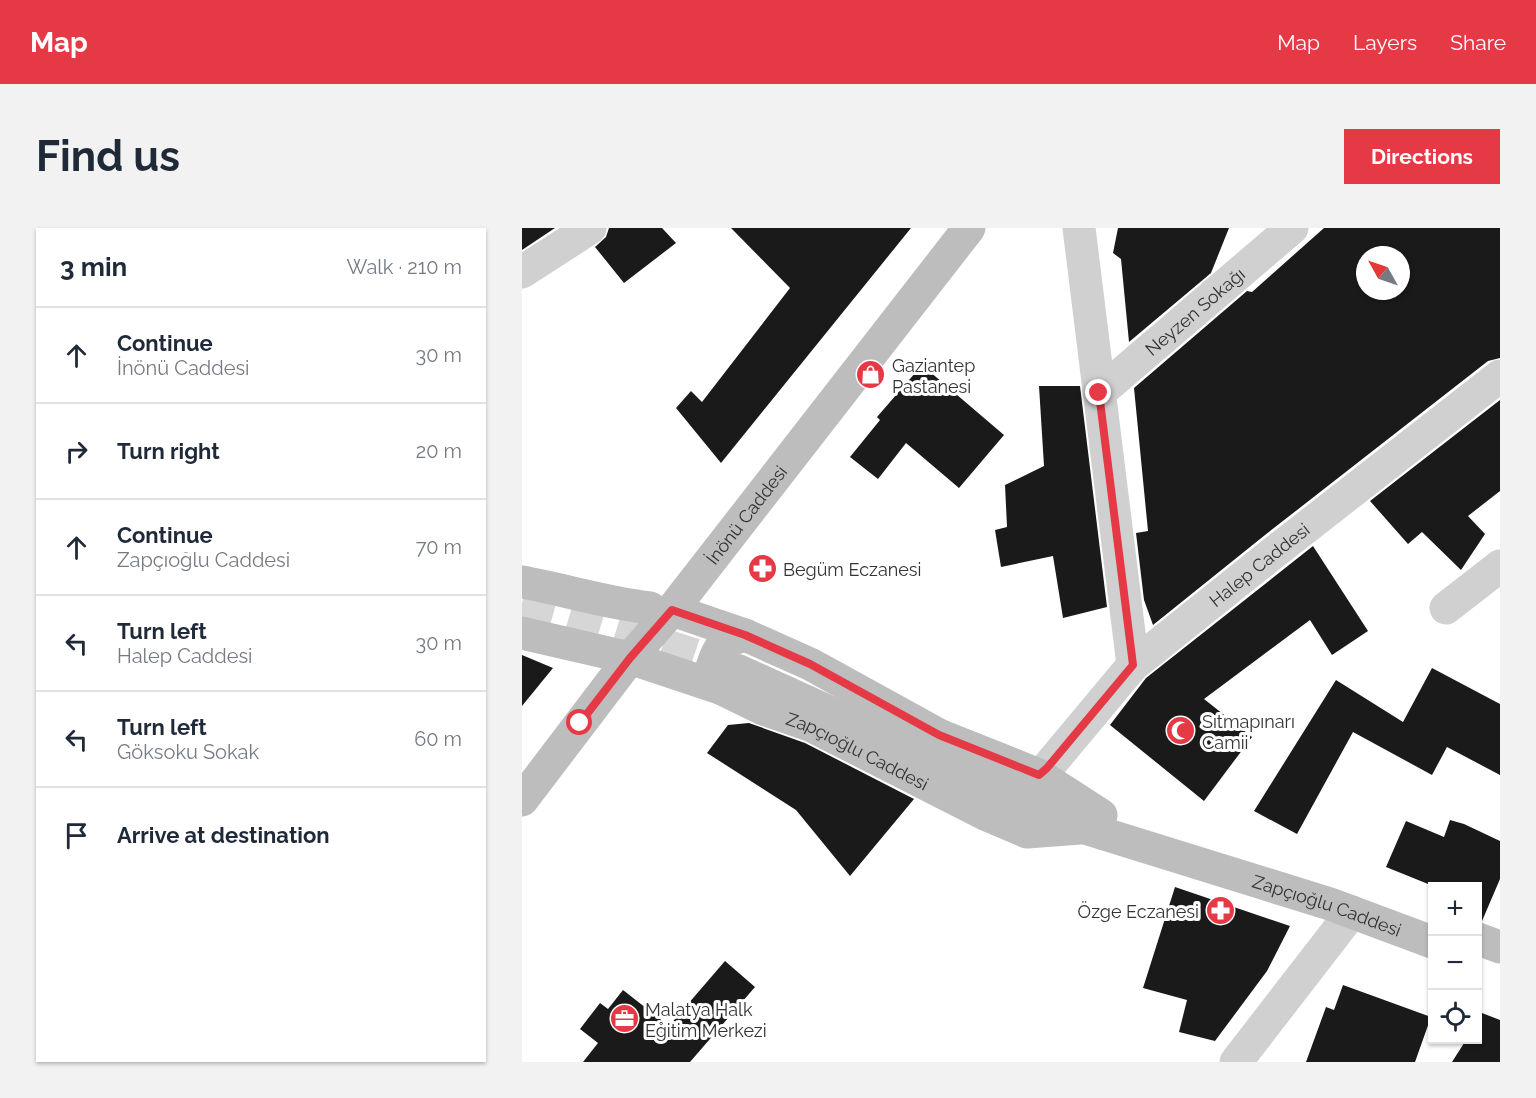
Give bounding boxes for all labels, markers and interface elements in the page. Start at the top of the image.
text: Map [30,26,88,59]
text: Map [1277,30,1320,55]
text: Layers [1353,30,1417,55]
text: Share [1450,30,1506,55]
button: Directions [1344,129,1500,184]
text: Find us [36,132,180,181]
north arrow [1356,246,1410,300]
text: 3 min [60,252,127,282]
text: Walk · 210 m [347,255,462,279]
street label: Neyzen Sokağı [1141,263,1249,359]
text: Continue [117,330,213,356]
icon: ahead [60,339,93,372]
text: 30 m [416,343,462,367]
place label: Gaziantep Pastanesi [892,355,975,397]
text: İnönü Caddesi [117,356,249,380]
shop icon: Gaziantep Pastanesi [855,359,887,391]
route end [1085,379,1111,405]
icon: right [60,435,93,468]
text: Turn right [117,438,220,464]
text: 20 m [416,439,462,463]
street label: İnönü Caddesi [701,461,791,568]
street label: Halep Caddesi [1205,518,1313,611]
text: Continue [117,522,213,548]
icon: ahead [60,531,93,564]
text: 70 m [416,535,462,559]
text: Zapçıoğlu Caddesi [117,548,290,572]
pharmacy icon: Begüm Eczanesi [746,553,778,585]
place label: Begüm Eczanesi [783,559,921,580]
text: Turn left [117,618,207,644]
icon: left [60,627,93,660]
text: 30 m [416,631,462,655]
text: Halep Caddesi [117,644,252,668]
street label: Zapçıoğlu Caddesi [784,707,932,794]
route start [566,709,592,735]
place label: Sıtmapınarı Camii [1202,711,1295,753]
text: Turn left [117,714,207,740]
mosque icon: Sıtmapınarı Camii [1165,715,1197,747]
icon: left [60,723,93,756]
text: 60 m [414,727,462,751]
text: Göksoku Sokak [117,740,259,764]
icon: arrive [60,819,93,852]
text: Arrive at destination [117,822,330,848]
street label: Zapçıoğlu Caddesi [1250,870,1404,940]
map controls [1428,882,1482,1044]
button: + [1428,882,1482,936]
pharmacy icon: Özge Eczanesi [1204,895,1236,927]
place label: Özge Eczanesi [1078,901,1199,922]
button: − [1428,936,1482,990]
button: locate [1428,990,1482,1044]
place label: Malatya Halk Eğitim Merkezi [645,999,767,1041]
office icon: Malatya Halk Eğitim Merkezi [608,1003,640,1035]

